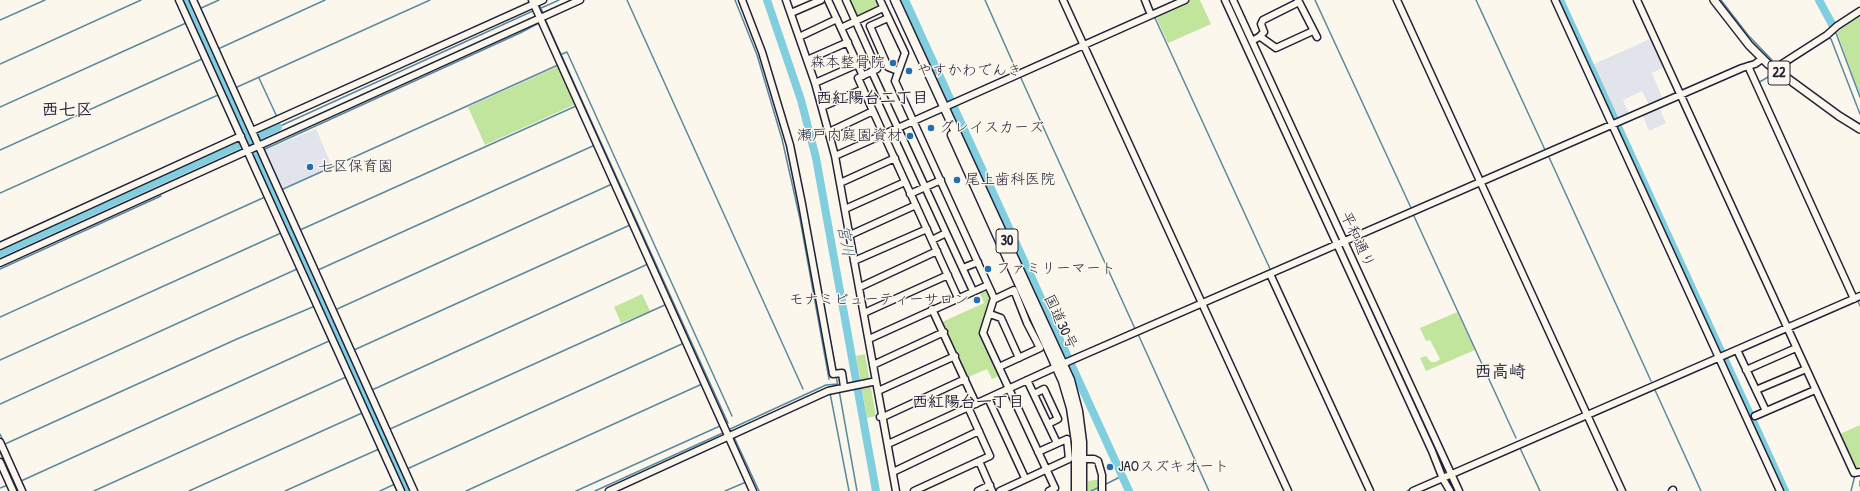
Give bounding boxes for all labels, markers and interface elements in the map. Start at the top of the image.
place label: 森本整骨院 [810,54,885,72]
marker: 森本整骨院 [888,58,898,68]
road number: 22 [1768,61,1790,85]
place label: やすかわでんき [917,62,1022,80]
marker: やすかわでんき [904,66,914,76]
district label: 西紅陽台二丁目 [816,89,928,109]
district label: 西七区 [42,100,92,120]
place label: グレイスカーズ [939,119,1044,137]
marker: グレイスカーズ [926,123,936,133]
place label: 瀬戸内庭園資材 [797,127,902,145]
marker: 瀬戸内庭園資材 [905,131,915,141]
place label: 七区保育園 [318,158,393,176]
marker: 七区保育園 [305,162,315,172]
place label: 尾上歯科医院 [965,171,1055,189]
marker: 尾上歯科医院 [952,175,962,185]
street label: 平和通り [1336,209,1378,271]
water label: 宮川 [833,224,857,258]
road number: 30 [996,229,1018,253]
place label: ファミリーマート [996,260,1116,278]
marker: ファミリーマート [983,264,993,274]
place label: モナミビューティーサロン [789,291,969,309]
street label: 国道30号 [1039,292,1081,352]
marker: モナミビューティーサロン [972,295,982,305]
district label: 西高崎 [1475,362,1525,382]
district label: 西紅陽台一丁目 [912,393,1024,413]
place label: JAOスズキオート [1118,458,1229,476]
marker: JAOスズキオート [1105,462,1115,472]

